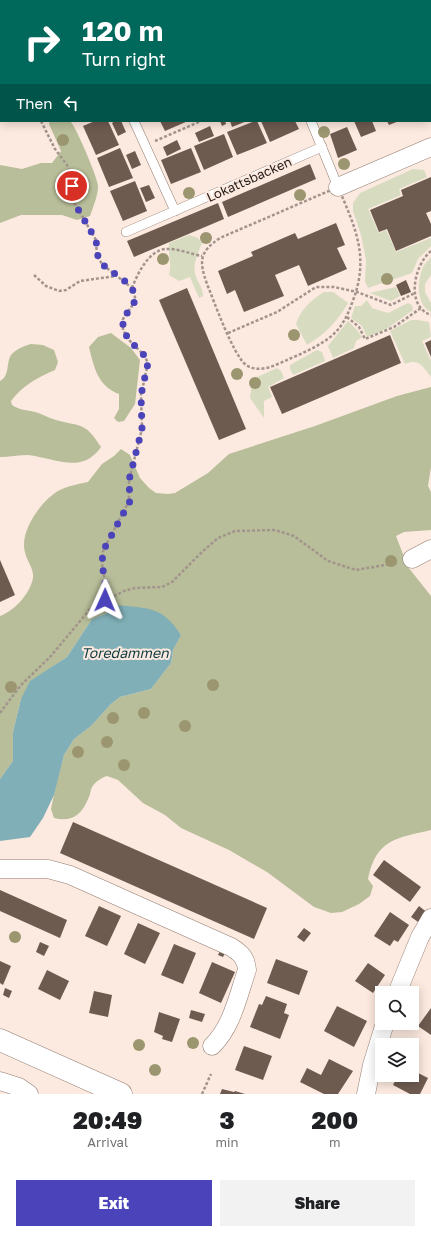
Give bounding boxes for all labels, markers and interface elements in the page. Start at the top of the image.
text: 120 m [82,14,163,47]
icon: right [16,16,68,68]
text: Turn right [82,48,166,70]
icon: left [60,92,82,114]
text: Then [16,94,52,112]
street label: Lokattsbacken [204,153,294,205]
pin [55,169,89,203]
icon: arrive [61,175,83,197]
position arrow [84,579,126,621]
water label: Toredammen [81,644,170,661]
map controls [375,986,419,1082]
button: search [375,986,419,1030]
button: layers [375,1038,419,1082]
text: 20:49 [73,1105,142,1134]
text: 3 [219,1105,235,1134]
text: 200 [311,1105,358,1134]
text: Arrival [87,1134,128,1150]
text: min [215,1134,238,1150]
text: m [329,1134,340,1150]
button: Exit [16,1180,212,1226]
button: Share [220,1180,415,1226]

